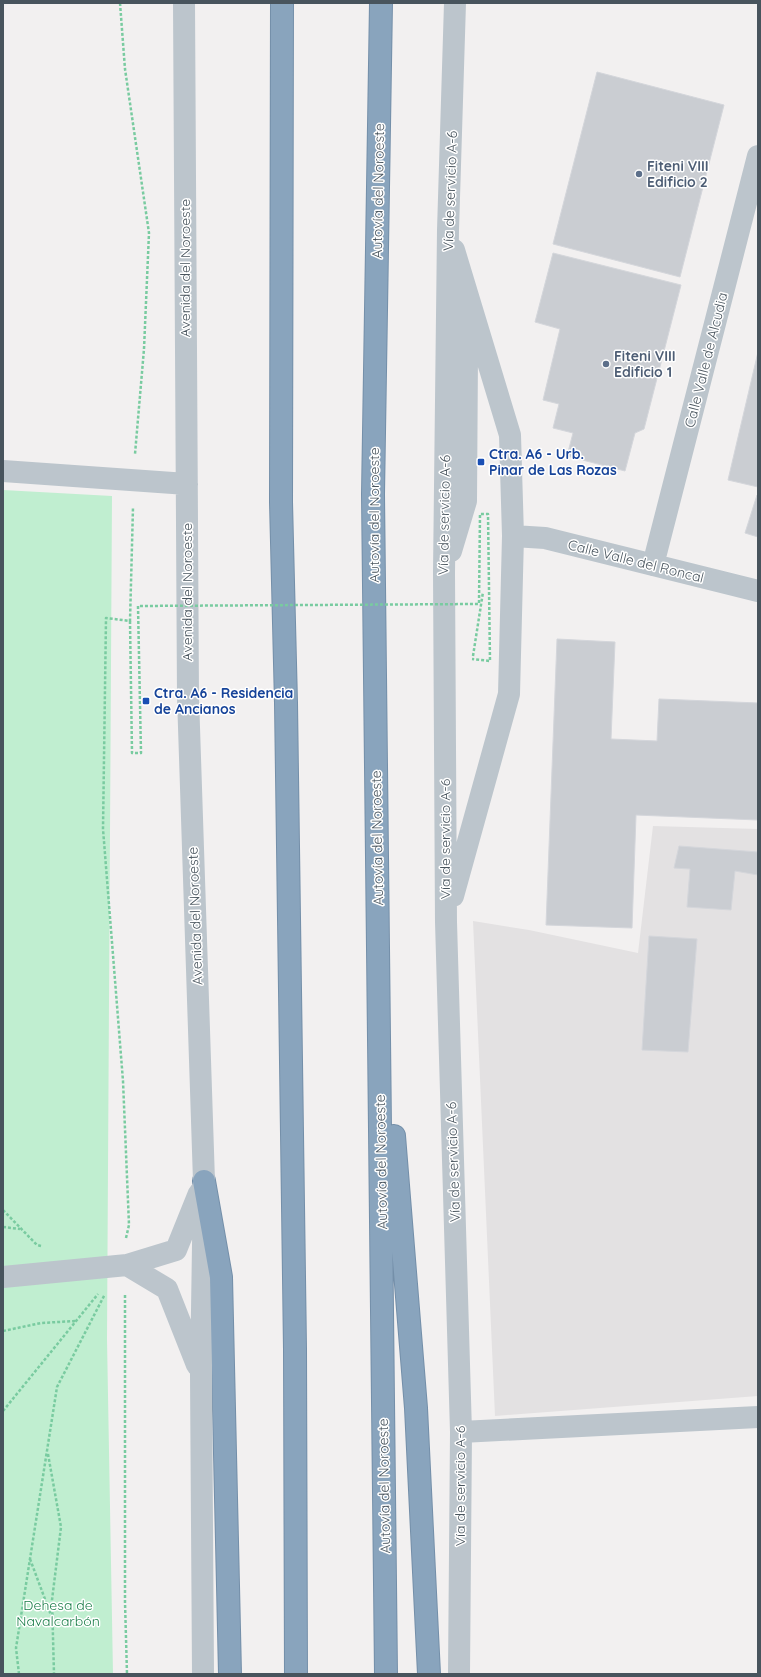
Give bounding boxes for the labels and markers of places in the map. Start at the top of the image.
place label: Fiteni VIII Edificio 2 [647,157,709,191]
marker: Fiteni VIII Edificio 2 [634,169,644,179]
place label: Fiteni VIII Edificio 1 [614,347,676,381]
marker: Fiteni VIII Edificio 1 [601,359,611,369]
place label: Ctra. A6 - Urb. Pinar de Las Rozas [489,445,617,479]
marker: Ctra. A6 - Urb. Pinar de Las Rozas [476,457,486,467]
place label: Ctra. A6 - Residencia de Ancianos [154,684,293,718]
marker: Ctra. A6 - Residencia de Ancianos [141,696,151,706]

